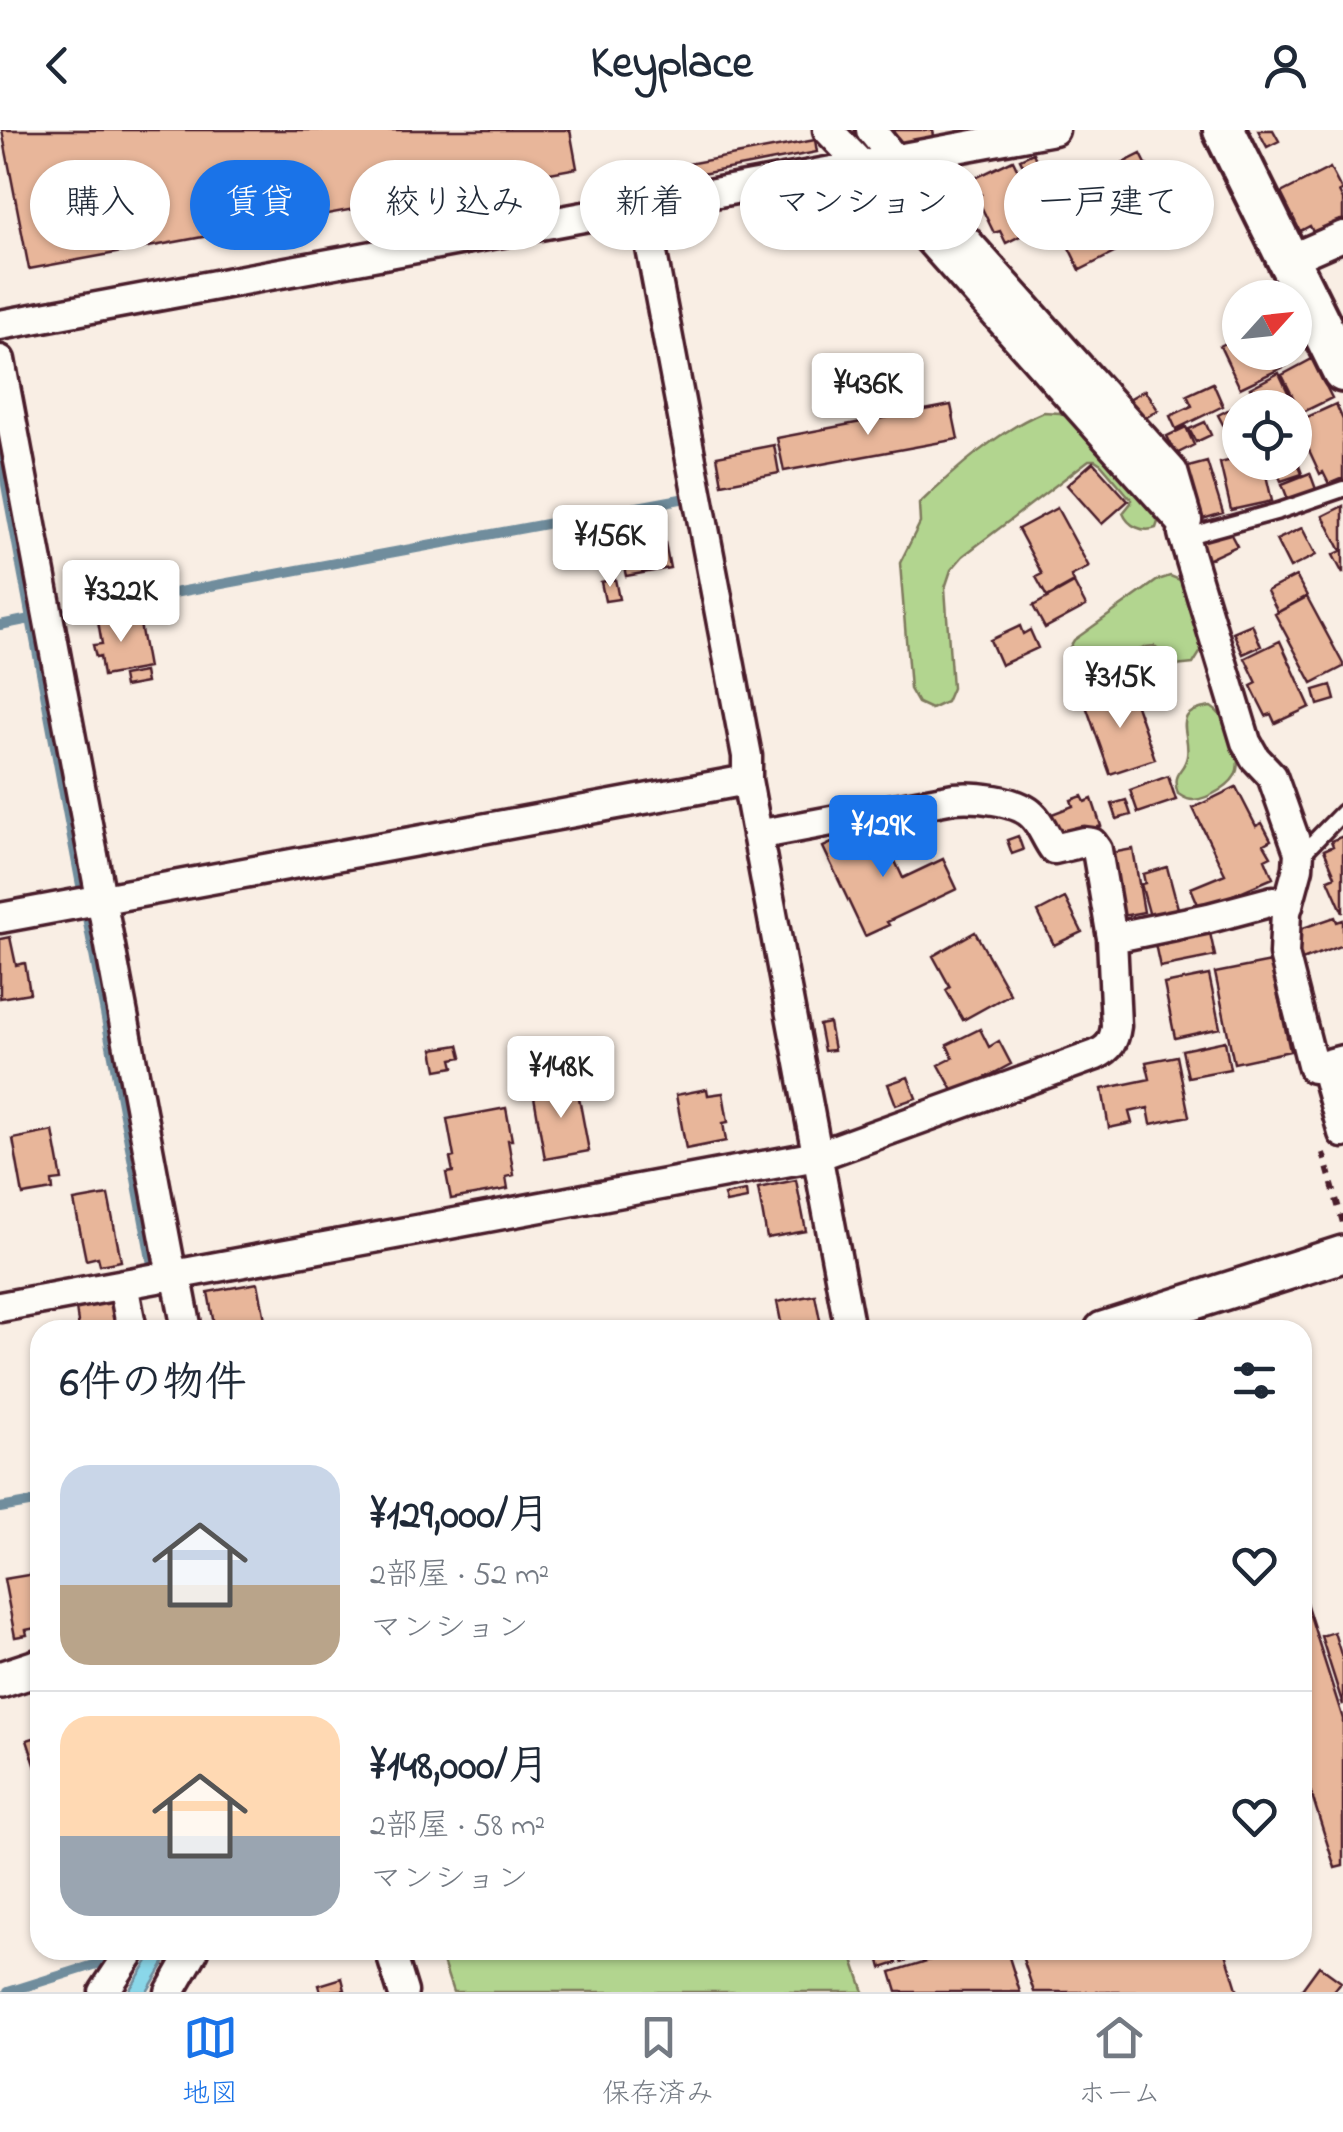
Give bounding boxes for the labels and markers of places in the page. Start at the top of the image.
pin: ¥436K [798,353,938,438]
pin: ¥156K [540,505,680,590]
pin: ¥322K [51,560,191,645]
pin: ¥315K [1050,646,1190,731]
pin: ¥129K [813,795,953,880]
pin: ¥148K [491,1036,631,1121]

